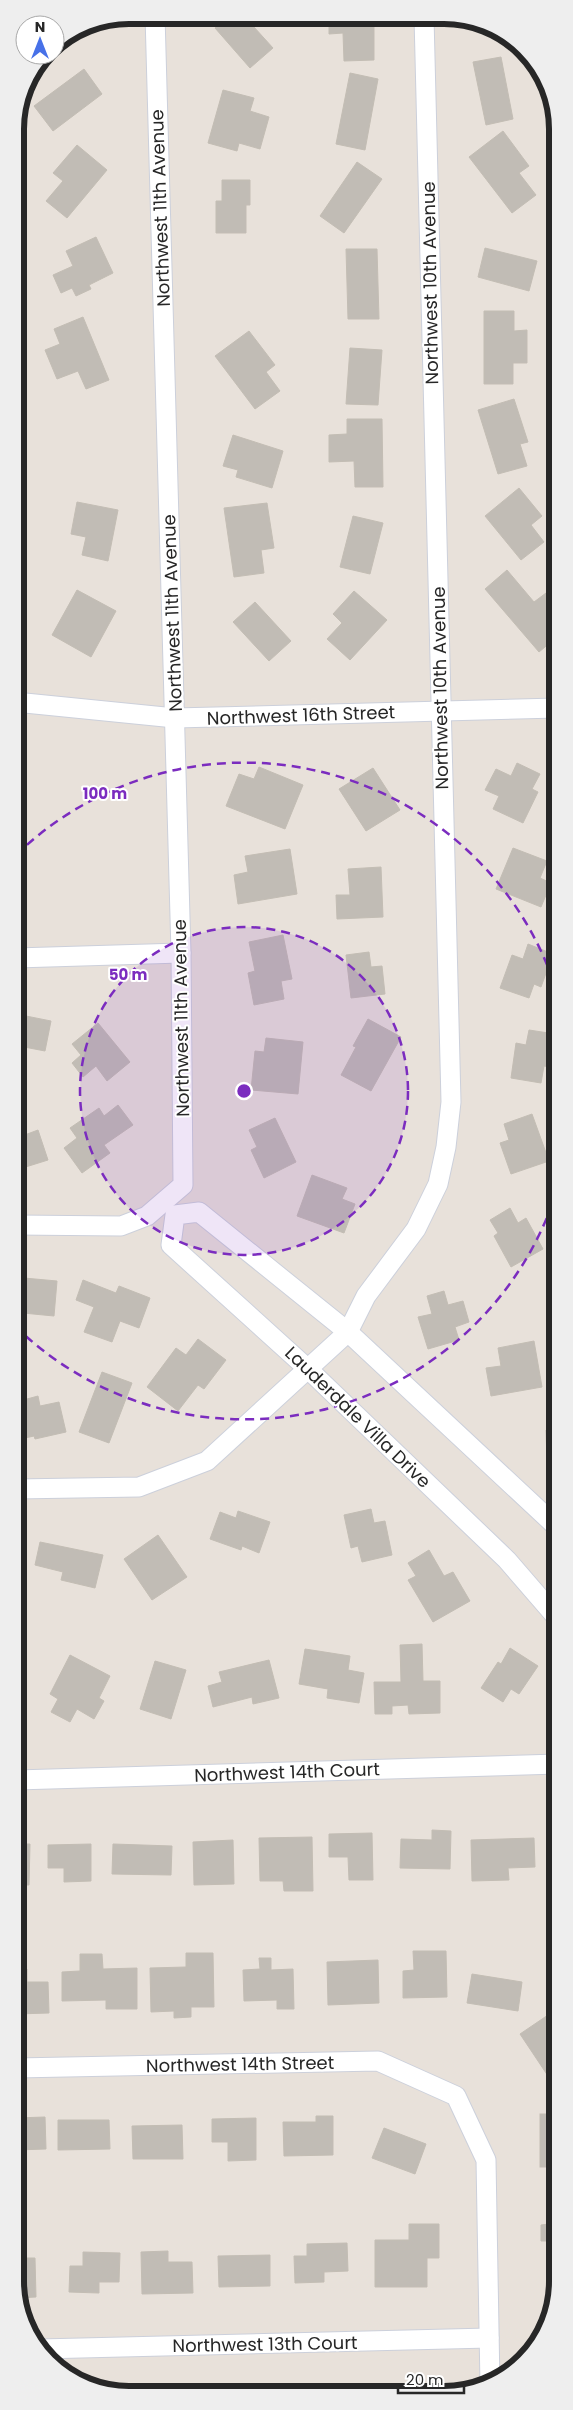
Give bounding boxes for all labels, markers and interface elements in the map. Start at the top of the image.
north arrow [15,15,65,65]
text: N [35,17,45,37]
street label: Northwest 11th Avenue [144,109,176,307]
street label: Northwest 10th Avenue [416,181,444,385]
street label: Northwest 11th Avenue [156,514,188,712]
street label: Northwest 10th Avenue [426,586,454,790]
street label: Northwest 16th Street [206,699,396,731]
text: 100 m [83,783,127,804]
street label: Northwest 11th Avenue [167,919,195,1117]
text: 50 m [109,964,147,985]
centre of rings [235,1082,253,1100]
street label: Lauderdale Villa Drive [280,1341,436,1493]
street label: Northwest 14th Court [194,1756,380,1788]
street label: Northwest 14th Street [146,2050,334,2078]
street label: Northwest 13th Court [172,2330,358,2358]
scale bar [398,2362,464,2394]
text: 20 m [406,2369,444,2390]

